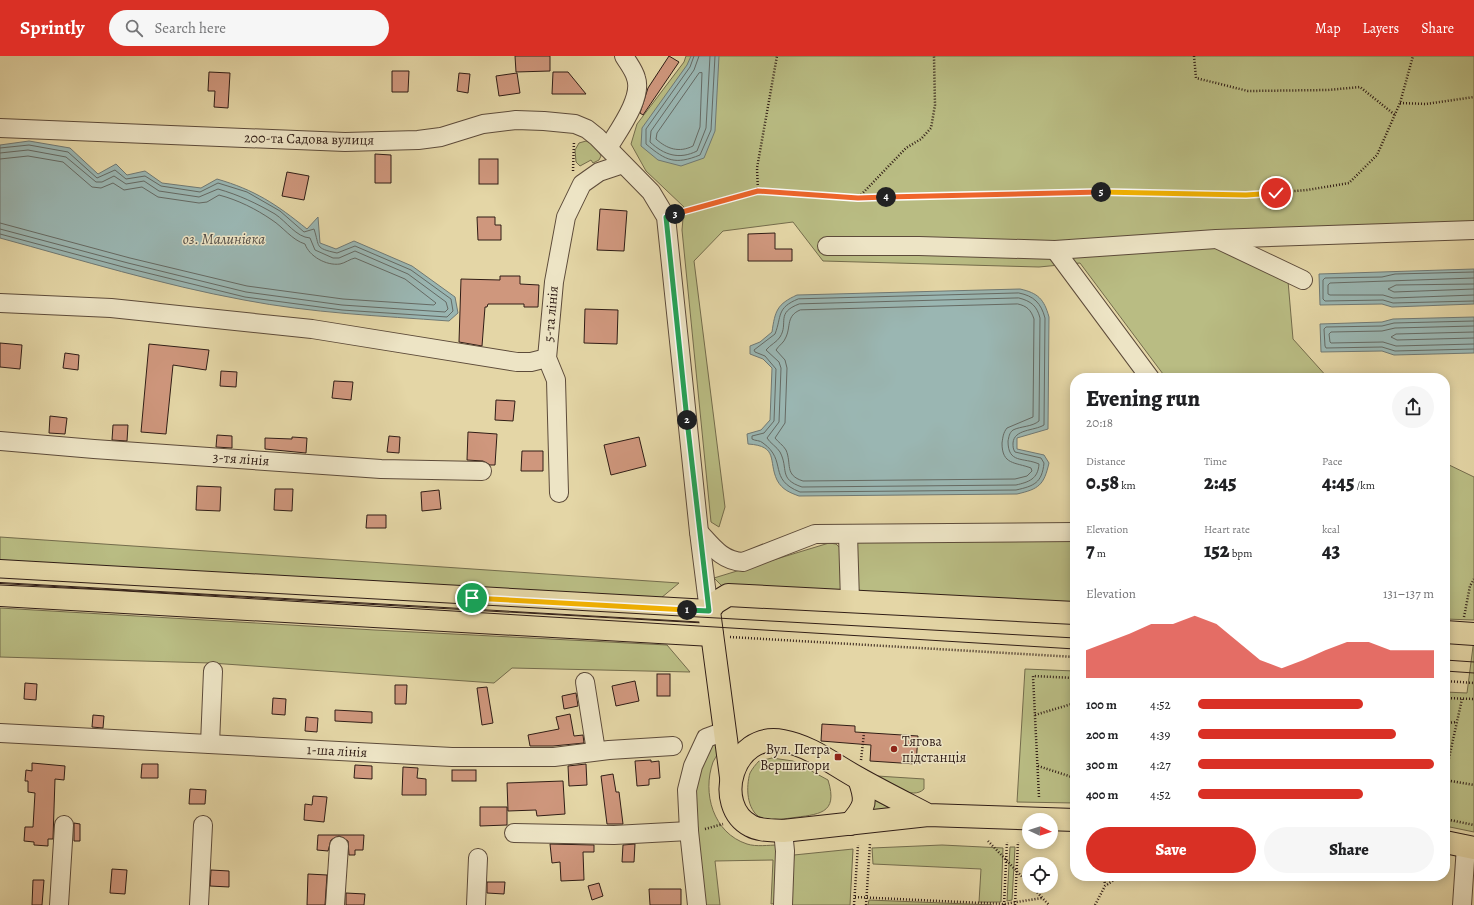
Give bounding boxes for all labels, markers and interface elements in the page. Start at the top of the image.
search box [109,10,389,46]
text: Sprintly [20,15,85,41]
icon: search [123,17,145,39]
text: Search here [155,18,226,38]
text: Map [1315,19,1341,38]
text: Layers [1363,19,1399,38]
text: Share [1421,19,1454,38]
street label: 200-та Садова вулиця [244,128,374,150]
pin [1259,176,1293,210]
pin: 5 [1091,182,1111,202]
icon: check [1265,182,1287,204]
text: 5 [1099,184,1103,199]
pin: 4 [876,187,896,207]
text: 4 [883,189,889,204]
pin: 3 [665,204,685,224]
text: 3 [673,206,677,221]
water label: оз. Малинівка [183,229,265,249]
street label: 5-та лінія [539,285,563,343]
text: Evening run [1086,384,1200,414]
button: share [1392,386,1434,428]
pin: 2 [677,410,697,430]
text: 2 [684,412,690,427]
text: 20:18 [1086,414,1113,431]
street label: 3-тя лінія [212,448,270,470]
text: Distance [1086,454,1125,469]
text: Time [1204,454,1227,469]
text: Pace [1322,454,1342,469]
text: 0.58 [1086,469,1119,496]
text: 2:45 [1204,469,1237,496]
text: 4:45 [1322,469,1354,496]
text: km [1119,478,1136,493]
text: /km [1354,478,1375,493]
text: Elevation [1086,522,1128,537]
text: Heart rate [1204,522,1250,537]
text: kcal [1322,522,1340,537]
text: 7 [1086,537,1095,564]
text: 152 [1204,537,1230,564]
text: 43 [1322,537,1340,564]
text: m [1095,546,1106,561]
text: bpm [1230,546,1252,561]
pin [455,581,489,615]
text: Elevation [1086,585,1136,602]
text: 131–137 m [1383,585,1434,602]
icon: arrive [461,587,483,609]
pin: 1 [677,600,697,620]
text: 1 [685,602,689,617]
text: 100 m [1086,696,1117,713]
text: 4:52 [1150,696,1171,713]
text: 200 m [1086,726,1119,743]
text: 4:39 [1150,726,1170,743]
place label: Тягова пiдстанцiя [902,732,966,767]
street label: 1-ша лінія [306,740,368,762]
place label: Вул. Петра Вершигори [760,740,831,775]
marker: Тягова пiдстанцiя [889,744,899,754]
marker: Вул. Петра Вершигори [833,752,843,762]
text: 300 m [1086,756,1118,773]
text: 4:27 [1150,756,1171,773]
text: 400 m [1086,786,1118,803]
text: 4:52 [1150,786,1171,803]
north arrow [1022,813,1058,849]
map controls [1022,813,1058,893]
button: Save [1086,827,1256,873]
button: Share [1264,827,1434,873]
button: locate [1022,857,1058,893]

